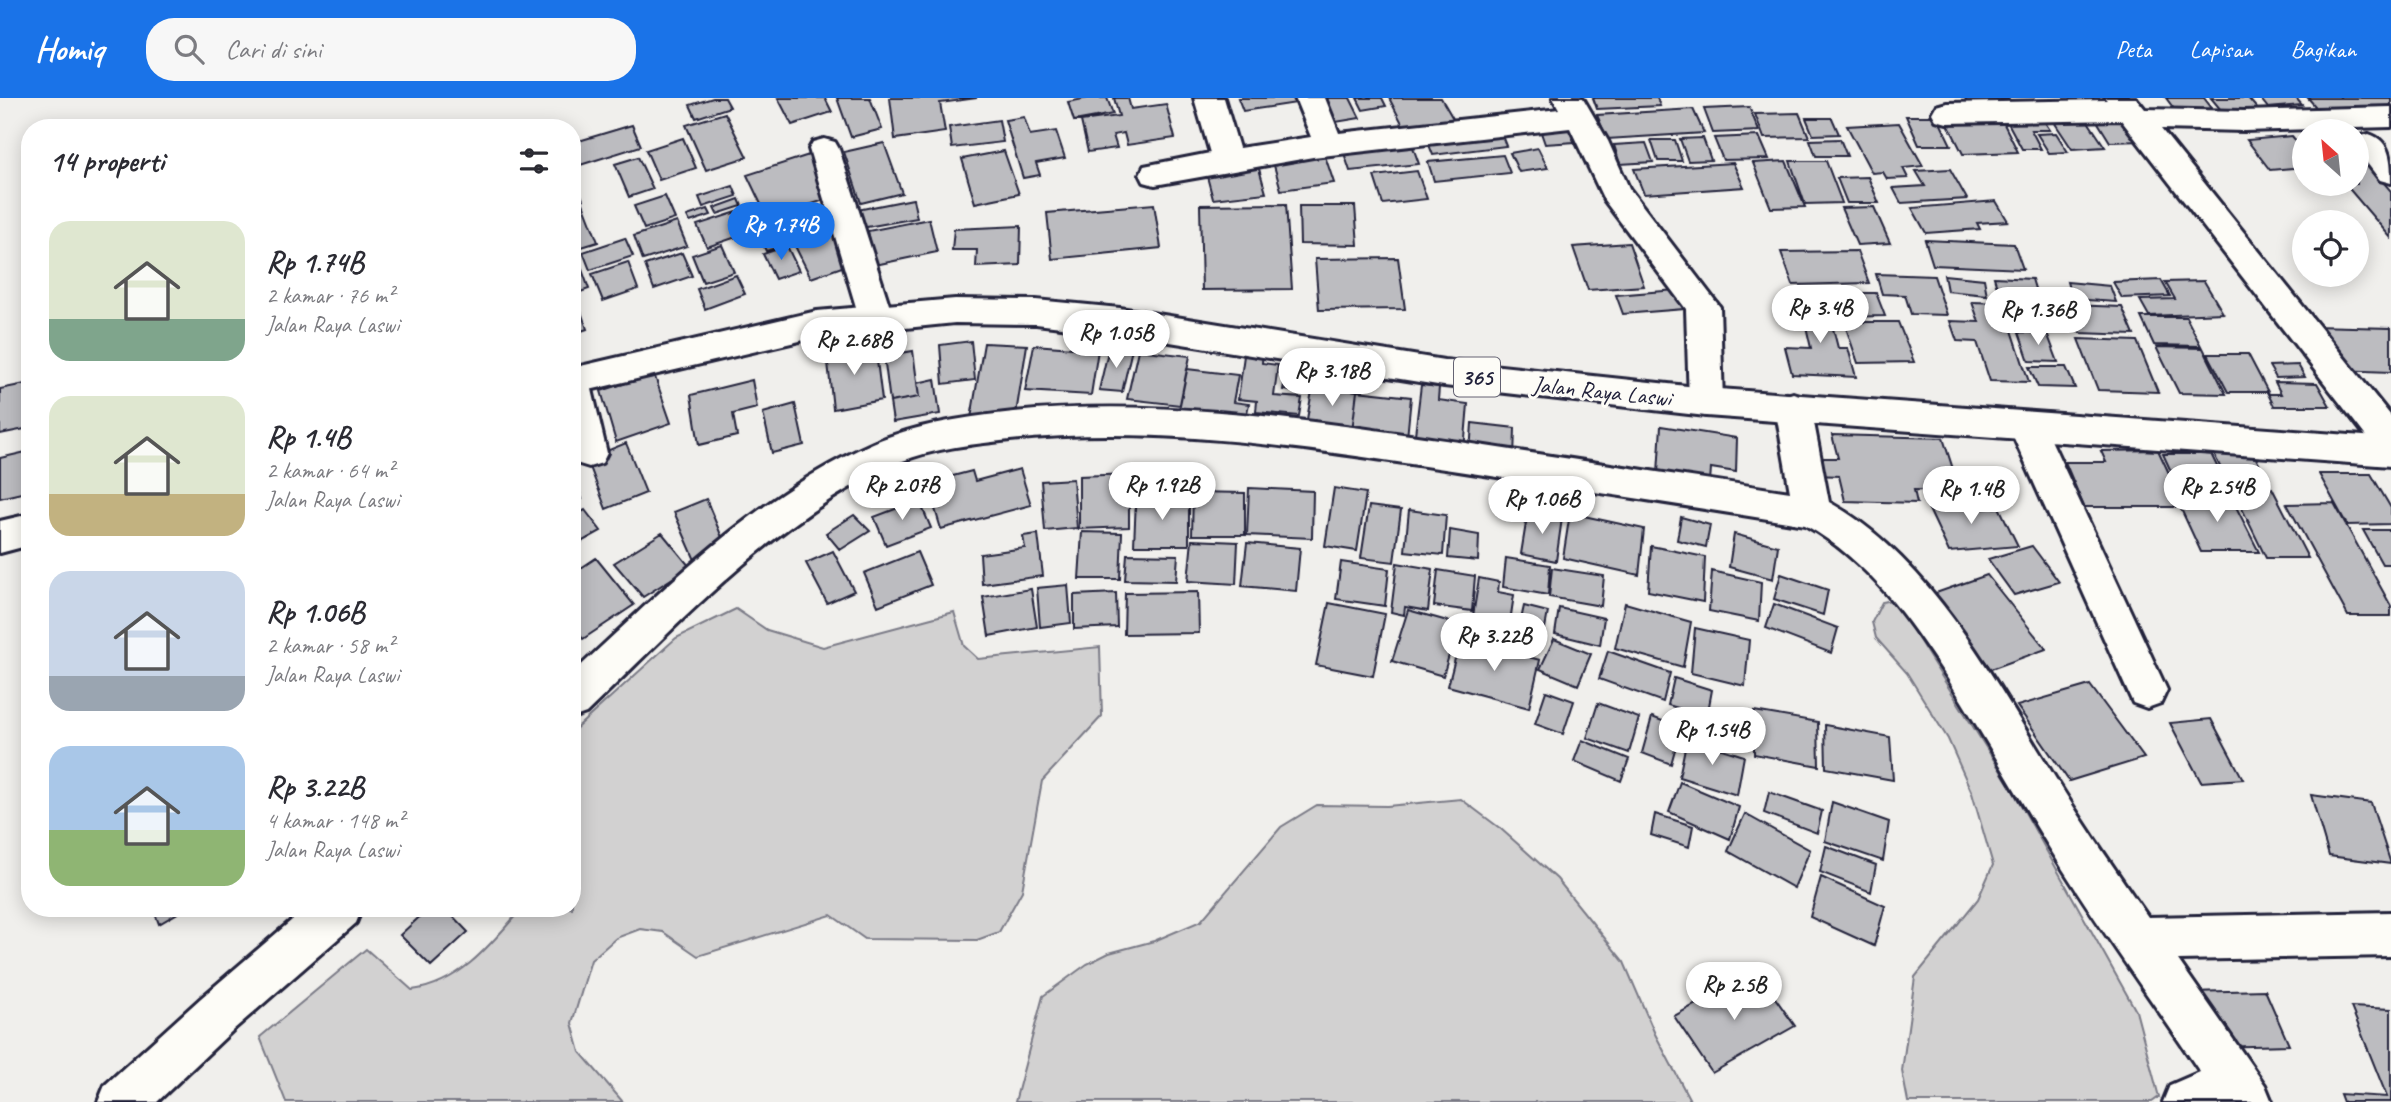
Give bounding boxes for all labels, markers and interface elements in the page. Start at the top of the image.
search box [146,18,636,81]
text: Homiq [35,28,104,70]
icon: search [170,30,208,68]
text: Cari di sini [226,33,321,66]
text: Peta [2115,34,2152,64]
text: Lapisan [2190,34,2253,64]
text: Bagikan [2291,34,2356,64]
north arrow [2292,119,2370,196]
map controls [2292,119,2369,287]
text: 14 properti [49,142,164,180]
icon: filters [515,142,553,180]
pin: Rp 1.74B [709,202,853,262]
text: Rp 1.74B [744,210,818,239]
button: locate [2292,210,2369,287]
text: Rp 1.74B [266,243,364,281]
icon: home [105,249,189,333]
text: 2 kamar · 76 m² [266,281,394,310]
pin: Rp 3.4B [1755,286,1885,345]
pin: Rp 1.36B [1966,288,2110,347]
text: Rp 3.4B [1788,293,1852,322]
text: Rp 1.36B [2000,295,2076,324]
text: Jalan Raya Laswi [266,310,399,339]
pin: Rp 1.05B [1044,310,1188,370]
pin: Rp 2.68B [782,317,926,377]
text: Rp 1.05B [1079,318,1153,347]
text: Rp 2.68B [816,325,892,354]
pin: Rp 3.18B [1260,348,1404,408]
text: Rp 3.18B [1295,356,1369,385]
road number: 365 [1454,358,1500,396]
street label: Jalan Raya Laswi [1530,369,1676,414]
text: Rp 1.4B [266,418,350,456]
icon: home [105,424,189,508]
text: 2 kamar · 64 m² [266,456,394,485]
pin: Rp 2.07B [830,462,974,522]
pin: Rp 1.92B [1090,462,1234,522]
pin: Rp 2.54B [2145,464,2289,524]
pin: Rp 1.4B [1906,466,2036,526]
text: Rp 2.07B [865,470,939,499]
text: Rp 1.92B [1125,470,1199,499]
text: Rp 2.54B [2180,472,2254,501]
text: Rp 1.4B [1939,474,2003,503]
pin: Rp 1.06B [1470,476,1614,536]
text: Rp 1.06B [1504,484,1580,513]
text: Jalan Raya Laswi [266,485,399,514]
text: Rp 1.06B [266,593,364,631]
icon: home [105,599,189,683]
pin: Rp 3.22B [1422,614,1566,673]
text: Rp 3.22B [1457,621,1531,650]
text: 2 kamar · 58 m² [266,631,394,660]
text: Jalan Raya Laswi [266,660,399,689]
pin: Rp 1.54B [1640,708,1784,767]
text: Rp 1.54B [1675,715,1749,744]
text: Rp 3.22B [266,768,364,806]
icon: home [105,774,189,858]
text: 4 kamar · 148 m² [266,806,404,835]
text: Jalan Raya Laswi [266,835,399,864]
pin: Rp 2.5B [1669,962,1799,1022]
text: Rp 2.5B [1702,970,1766,999]

